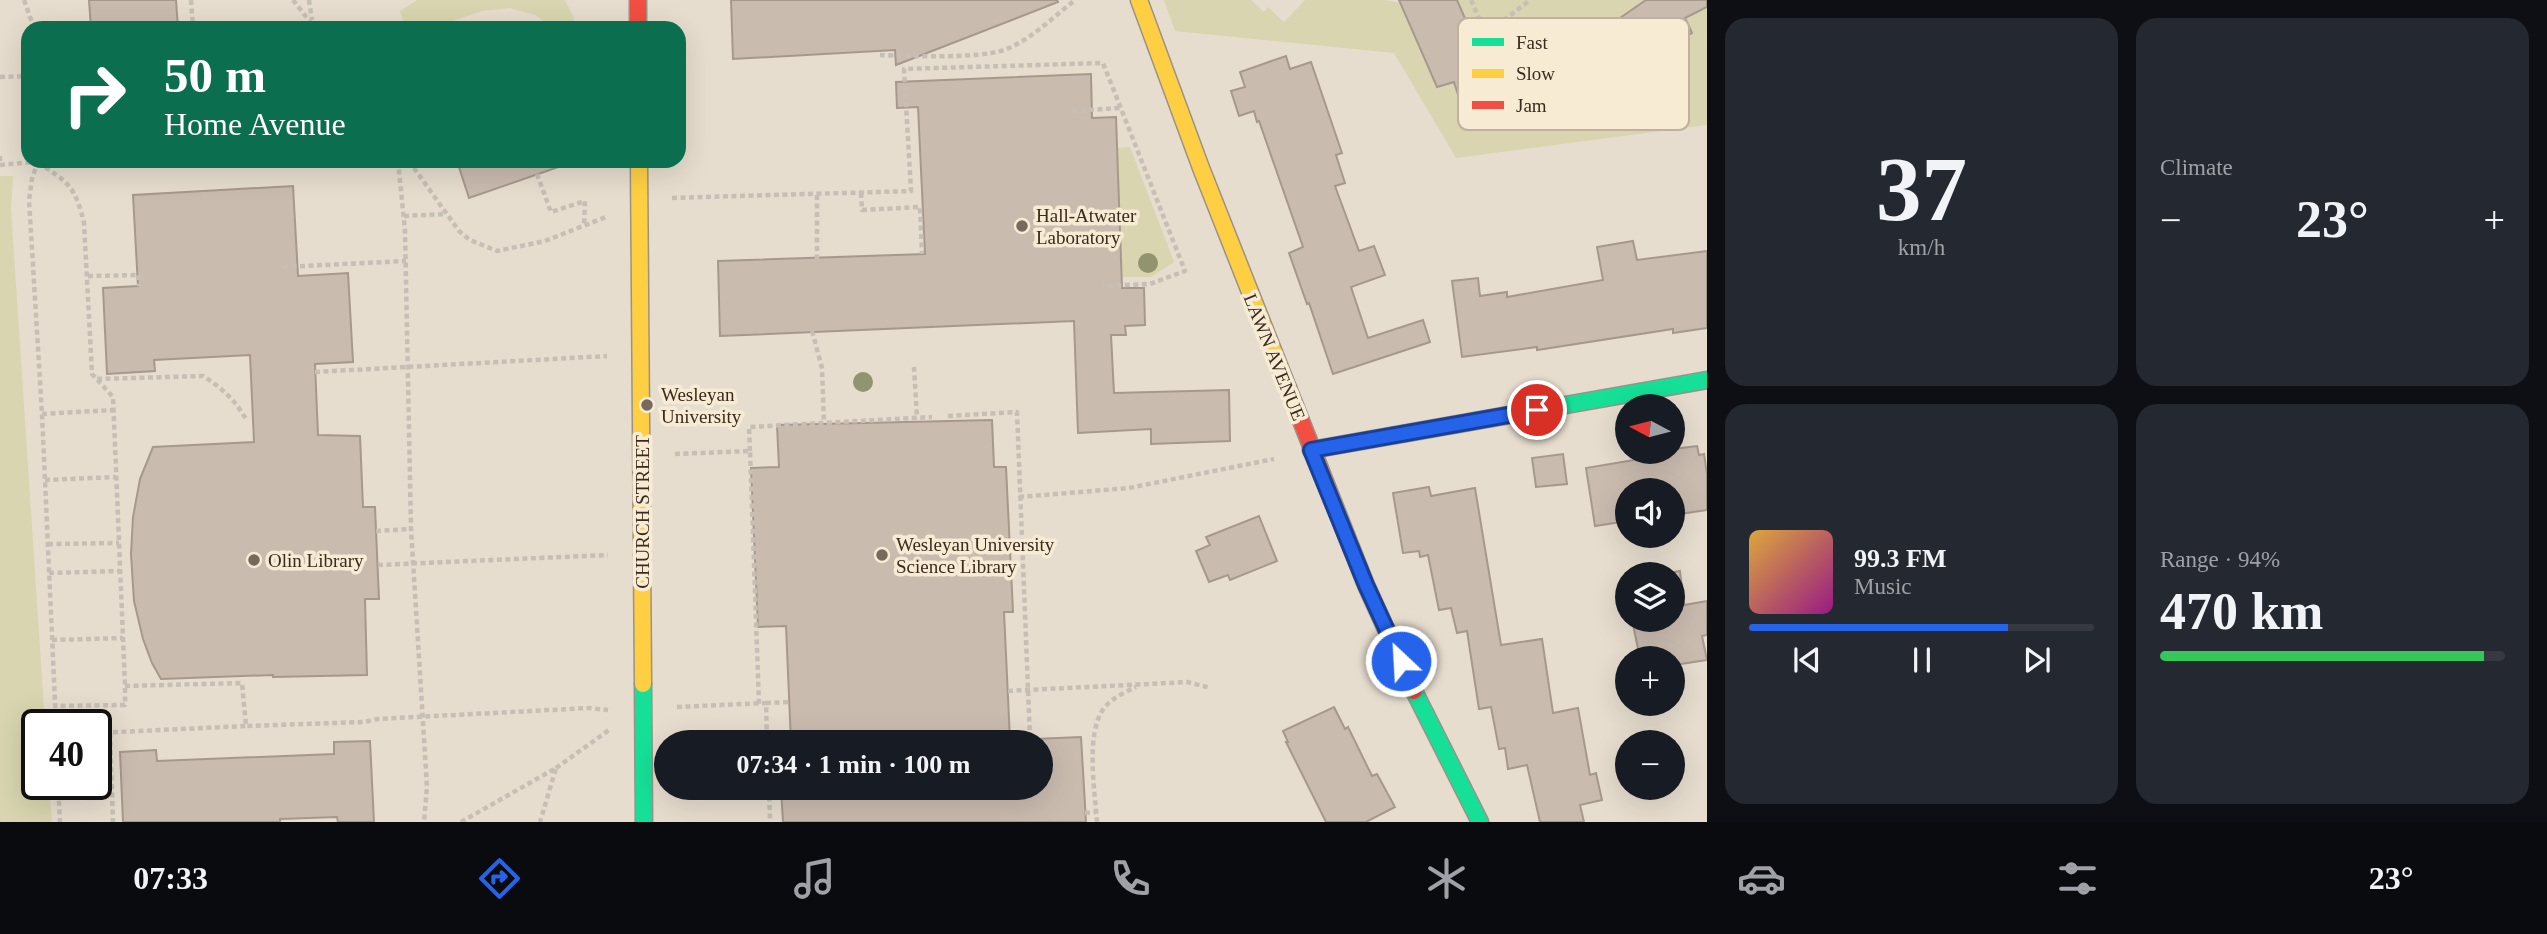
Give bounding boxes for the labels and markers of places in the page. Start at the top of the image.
place label: Hall-Atwater Laboratory [1036,205,1137,248]
marker: Hall-Atwater Laboratory [1014,218,1030,234]
pin [1507,380,1567,440]
place label: Wesleyan University [661,384,742,427]
marker: Wesleyan University [639,397,655,413]
place label: Wesleyan University Science Library [896,534,1055,577]
marker: Wesleyan University Science Library [874,547,890,563]
place label: Olin Library [268,550,364,571]
marker: Olin Library [246,552,262,568]

